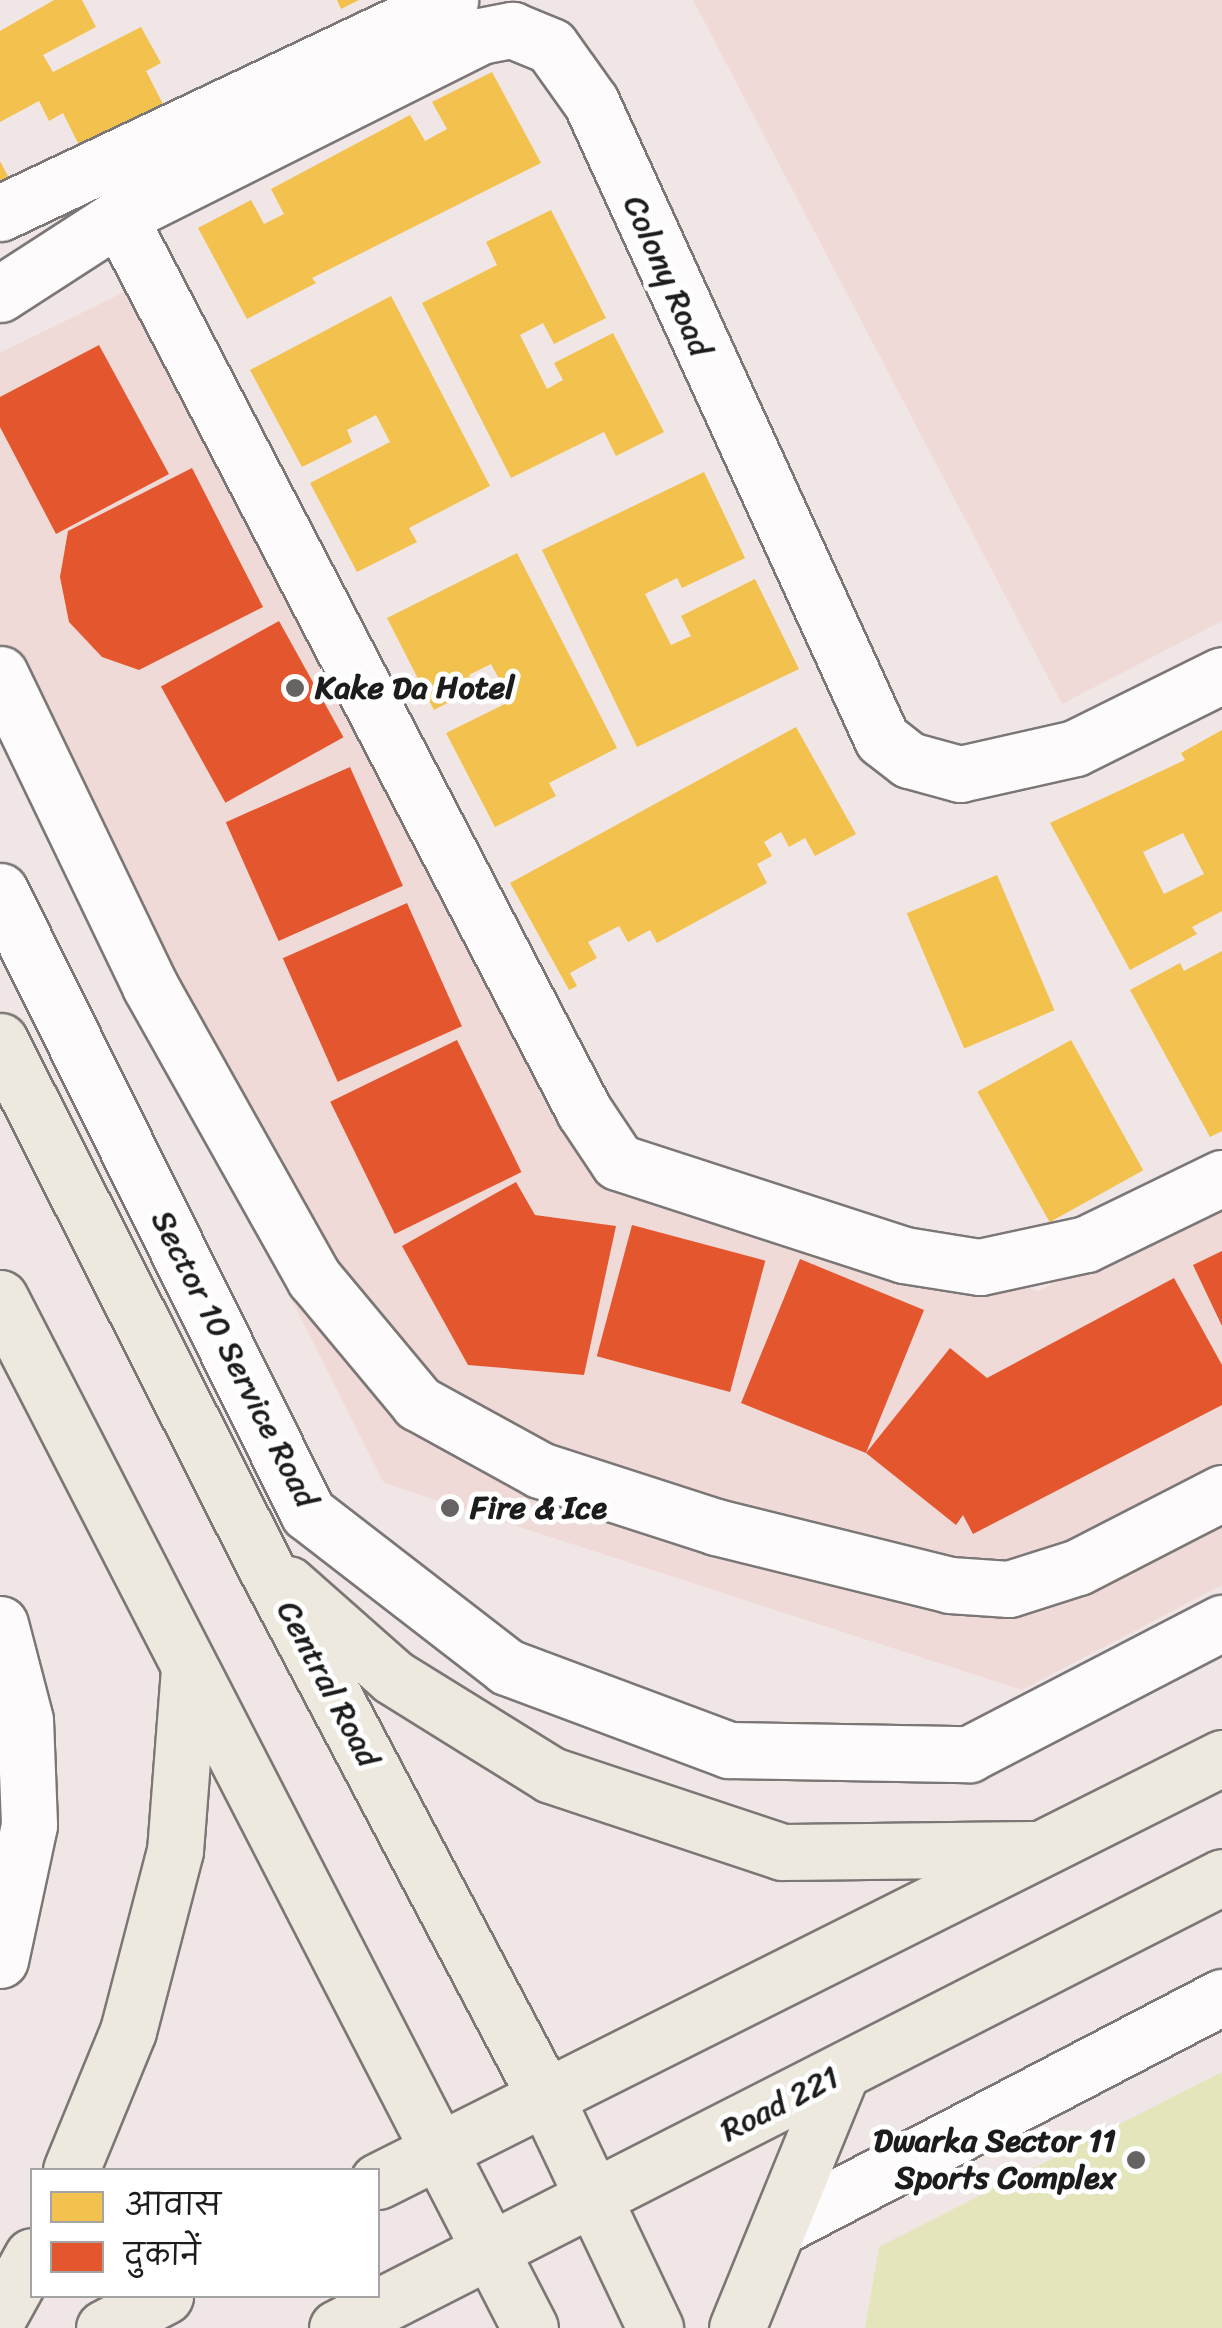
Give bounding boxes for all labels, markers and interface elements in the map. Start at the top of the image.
street label: Colony Road [614,190,720,362]
place label: Kake Da Hotel [315,669,514,707]
marker: Kake Da Hotel [284,677,306,699]
street label: Sector 10 Service Road [142,1204,326,1514]
place label: Fire & Ice [470,1489,608,1527]
marker: Fire & Ice [439,1497,461,1519]
street label: Central Road [268,1594,388,1774]
street label: Road 221 [714,2058,846,2150]
place label: Dwarka Sector 11 Sports Complex [873,2123,1116,2198]
marker: Dwarka Sector 11 Sports Complex [1125,2149,1147,2171]
legend [30,2168,380,2298]
text: आवास [124,2178,221,2232]
text: दुकानें [124,2228,200,2282]

